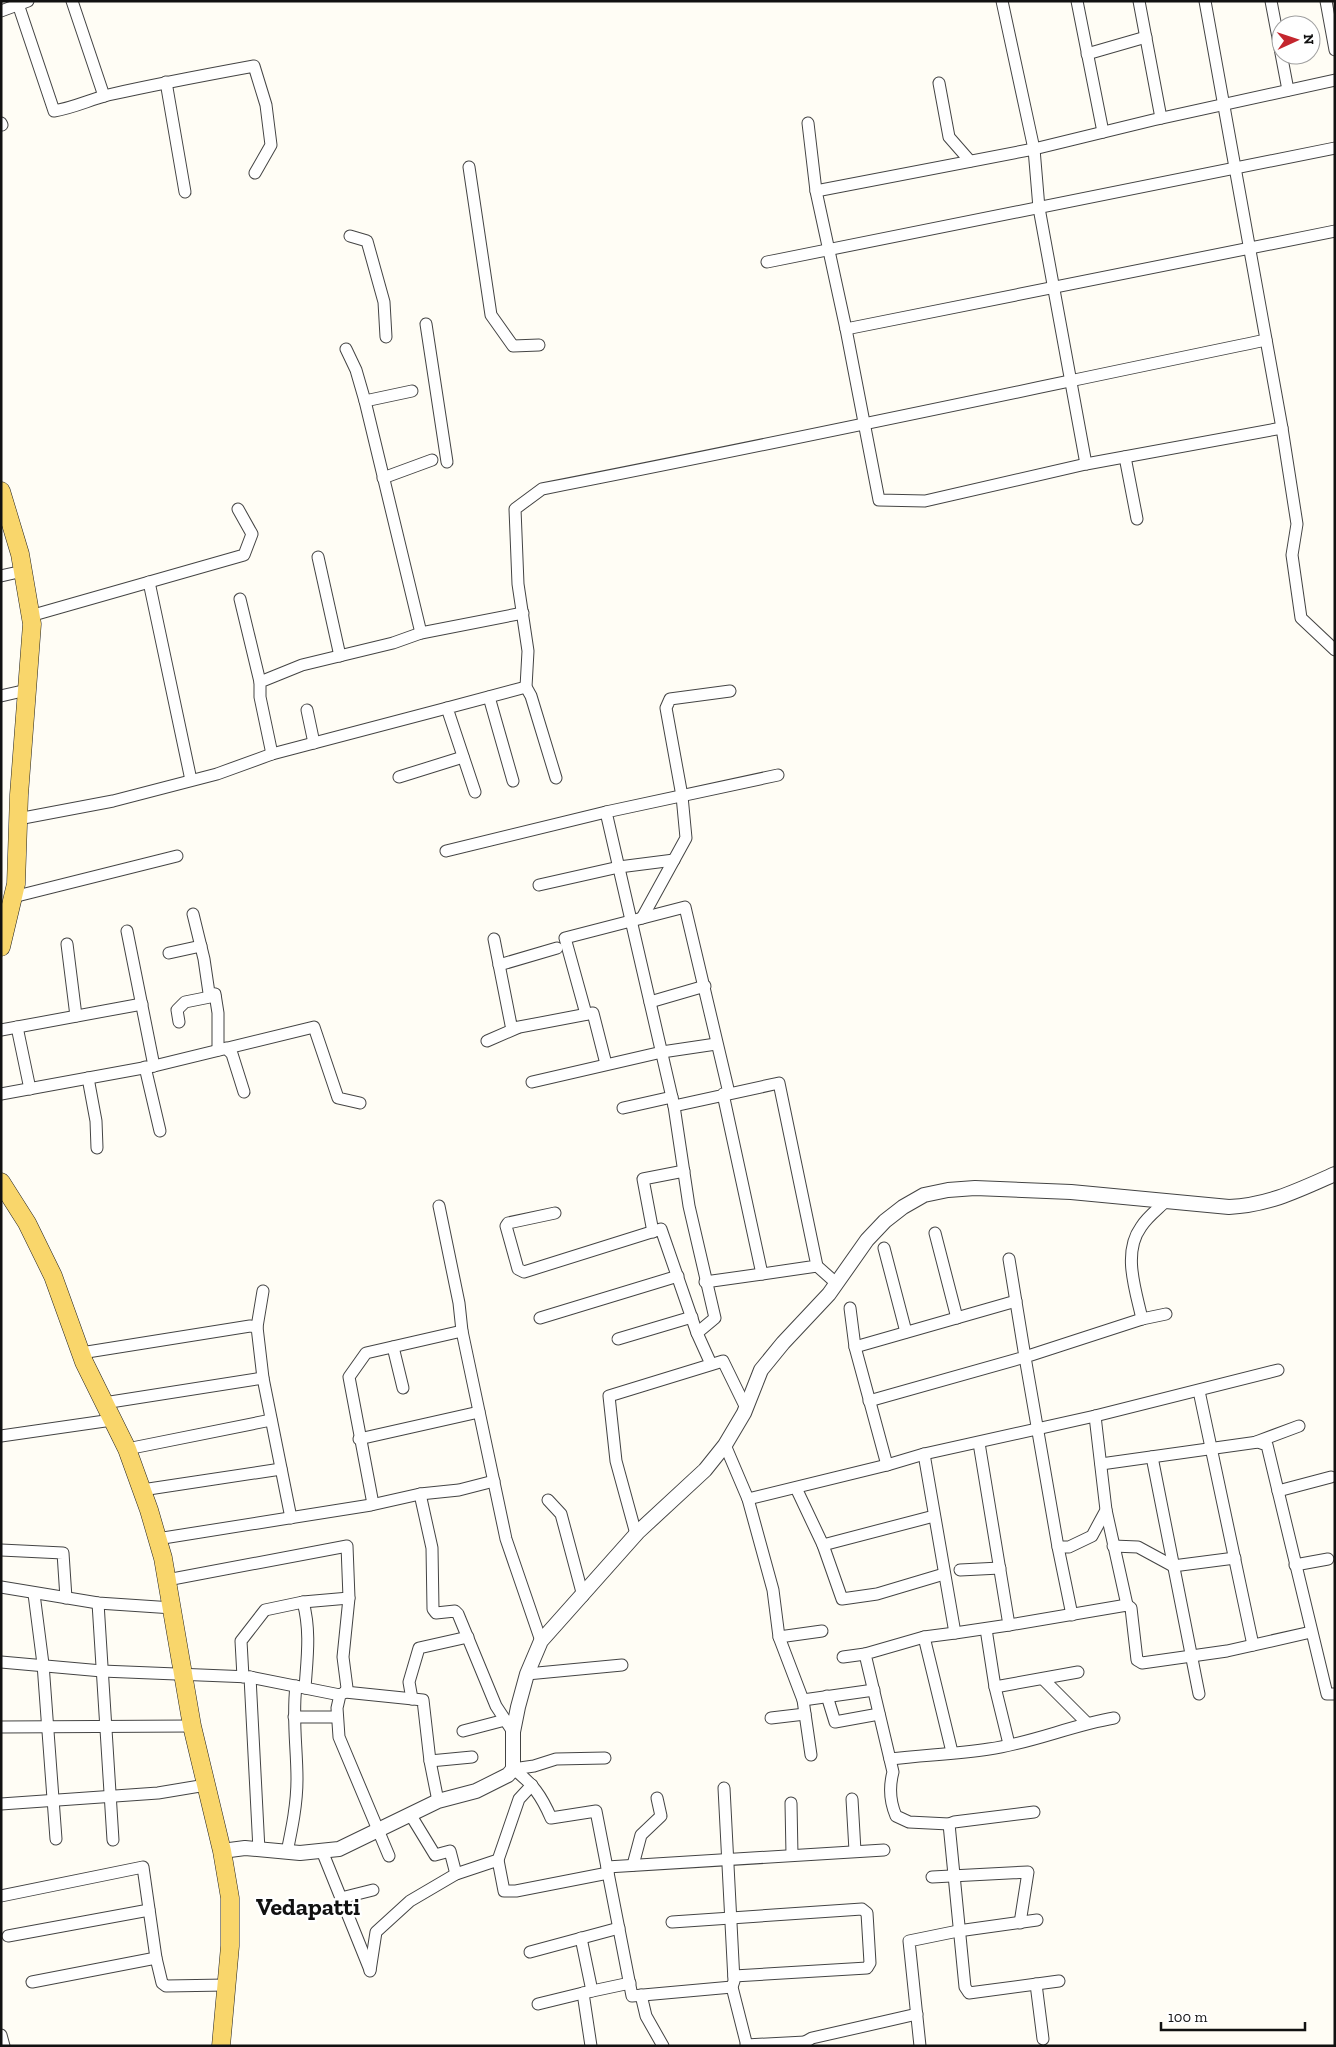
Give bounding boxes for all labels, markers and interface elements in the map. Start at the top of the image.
north arrow [1271,15,1321,65]
text: N [1300,34,1317,45]
district label: Vedapatti [256,1892,360,1921]
scale bar [1161,2000,1305,2032]
text: 100 m [1168,2008,1207,2026]

